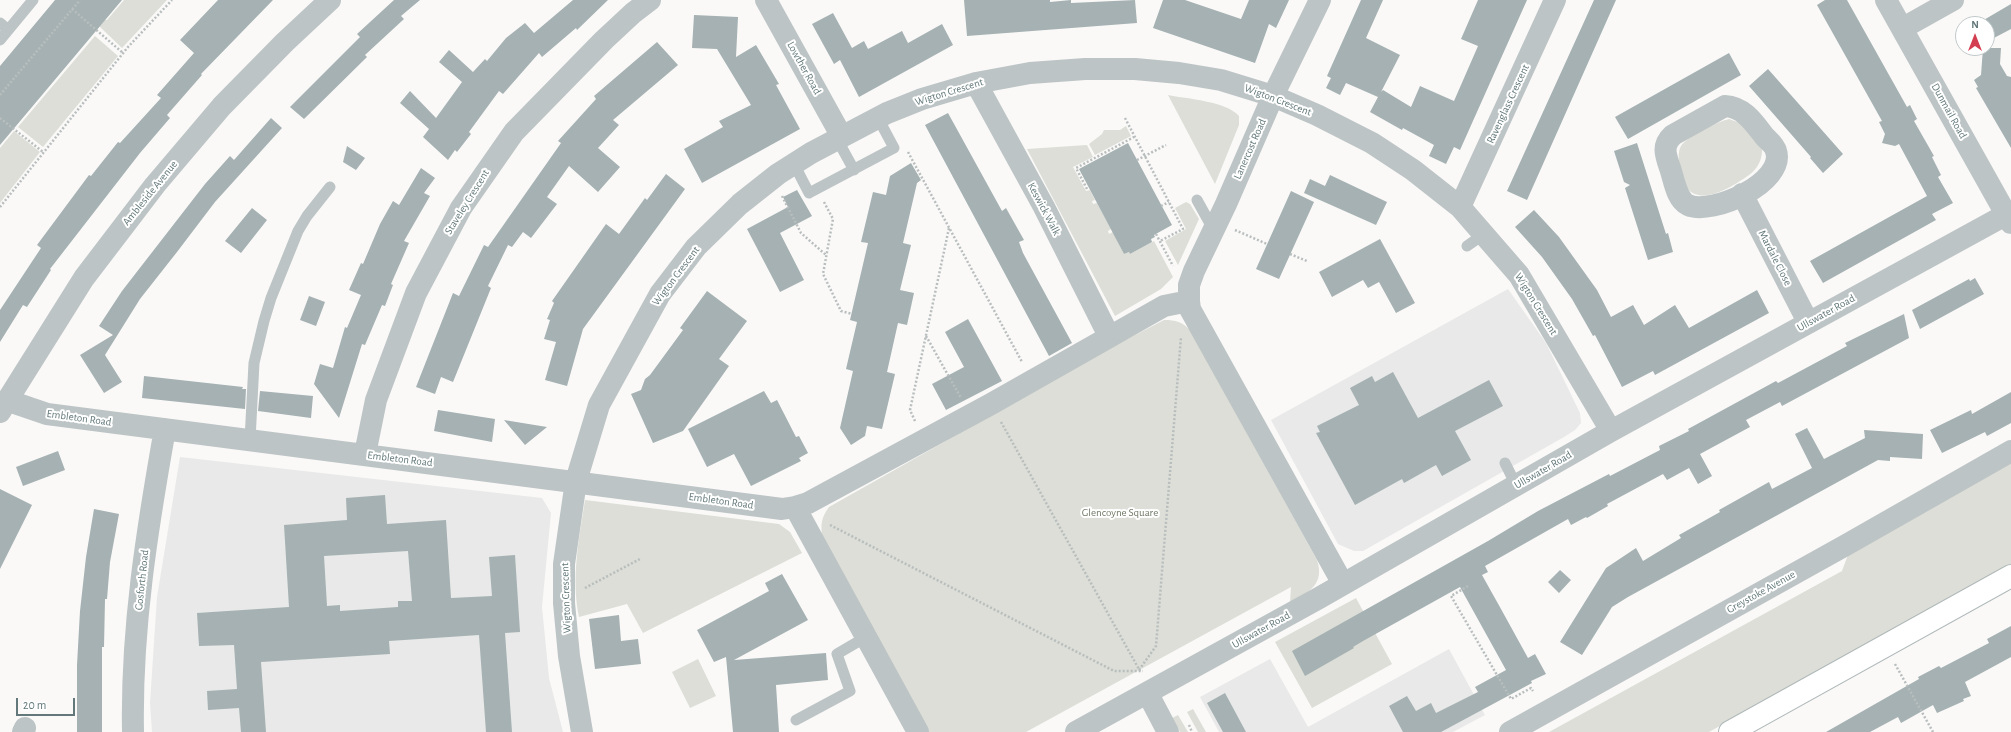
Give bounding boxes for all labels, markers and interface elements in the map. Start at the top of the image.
north arrow [1955,16,1995,56]
text: N [1971,19,1979,30]
street label: Lowther Road [784,39,824,97]
street label: Ravenglass Crescent [1484,62,1532,146]
street label: Wigton Crescent [913,75,985,109]
street label: Wigton Crescent [1243,81,1313,119]
street label: Dunmail Road [1928,81,1970,141]
street label: Lanercost Road [1231,117,1269,181]
street label: Ambleside Avenue [120,158,180,228]
street label: Staveley Crescent [442,167,492,237]
street label: Keswick Walk [1025,180,1063,238]
street label: Mardale Close [1755,228,1795,288]
street label: Wigton Crescent [649,244,703,308]
street label: Wigton Crescent [1512,271,1560,337]
street label: Ullswater Road [1795,292,1857,334]
street label: Embleton Road [46,407,112,429]
street label: Embleton Road [367,448,433,470]
street label: Ullswater Road [1512,448,1574,492]
street label: Embleton Road [688,490,754,512]
park label: Glencoyne Square [1082,506,1158,520]
street label: Gosforth Road [132,549,152,611]
street label: Wigton Crescent [558,562,574,634]
street label: Greystoke Avenue [1724,568,1798,616]
street label: Ullswater Road [1230,609,1292,651]
scale bar [18,690,77,716]
text: 20 m [23,699,46,711]

